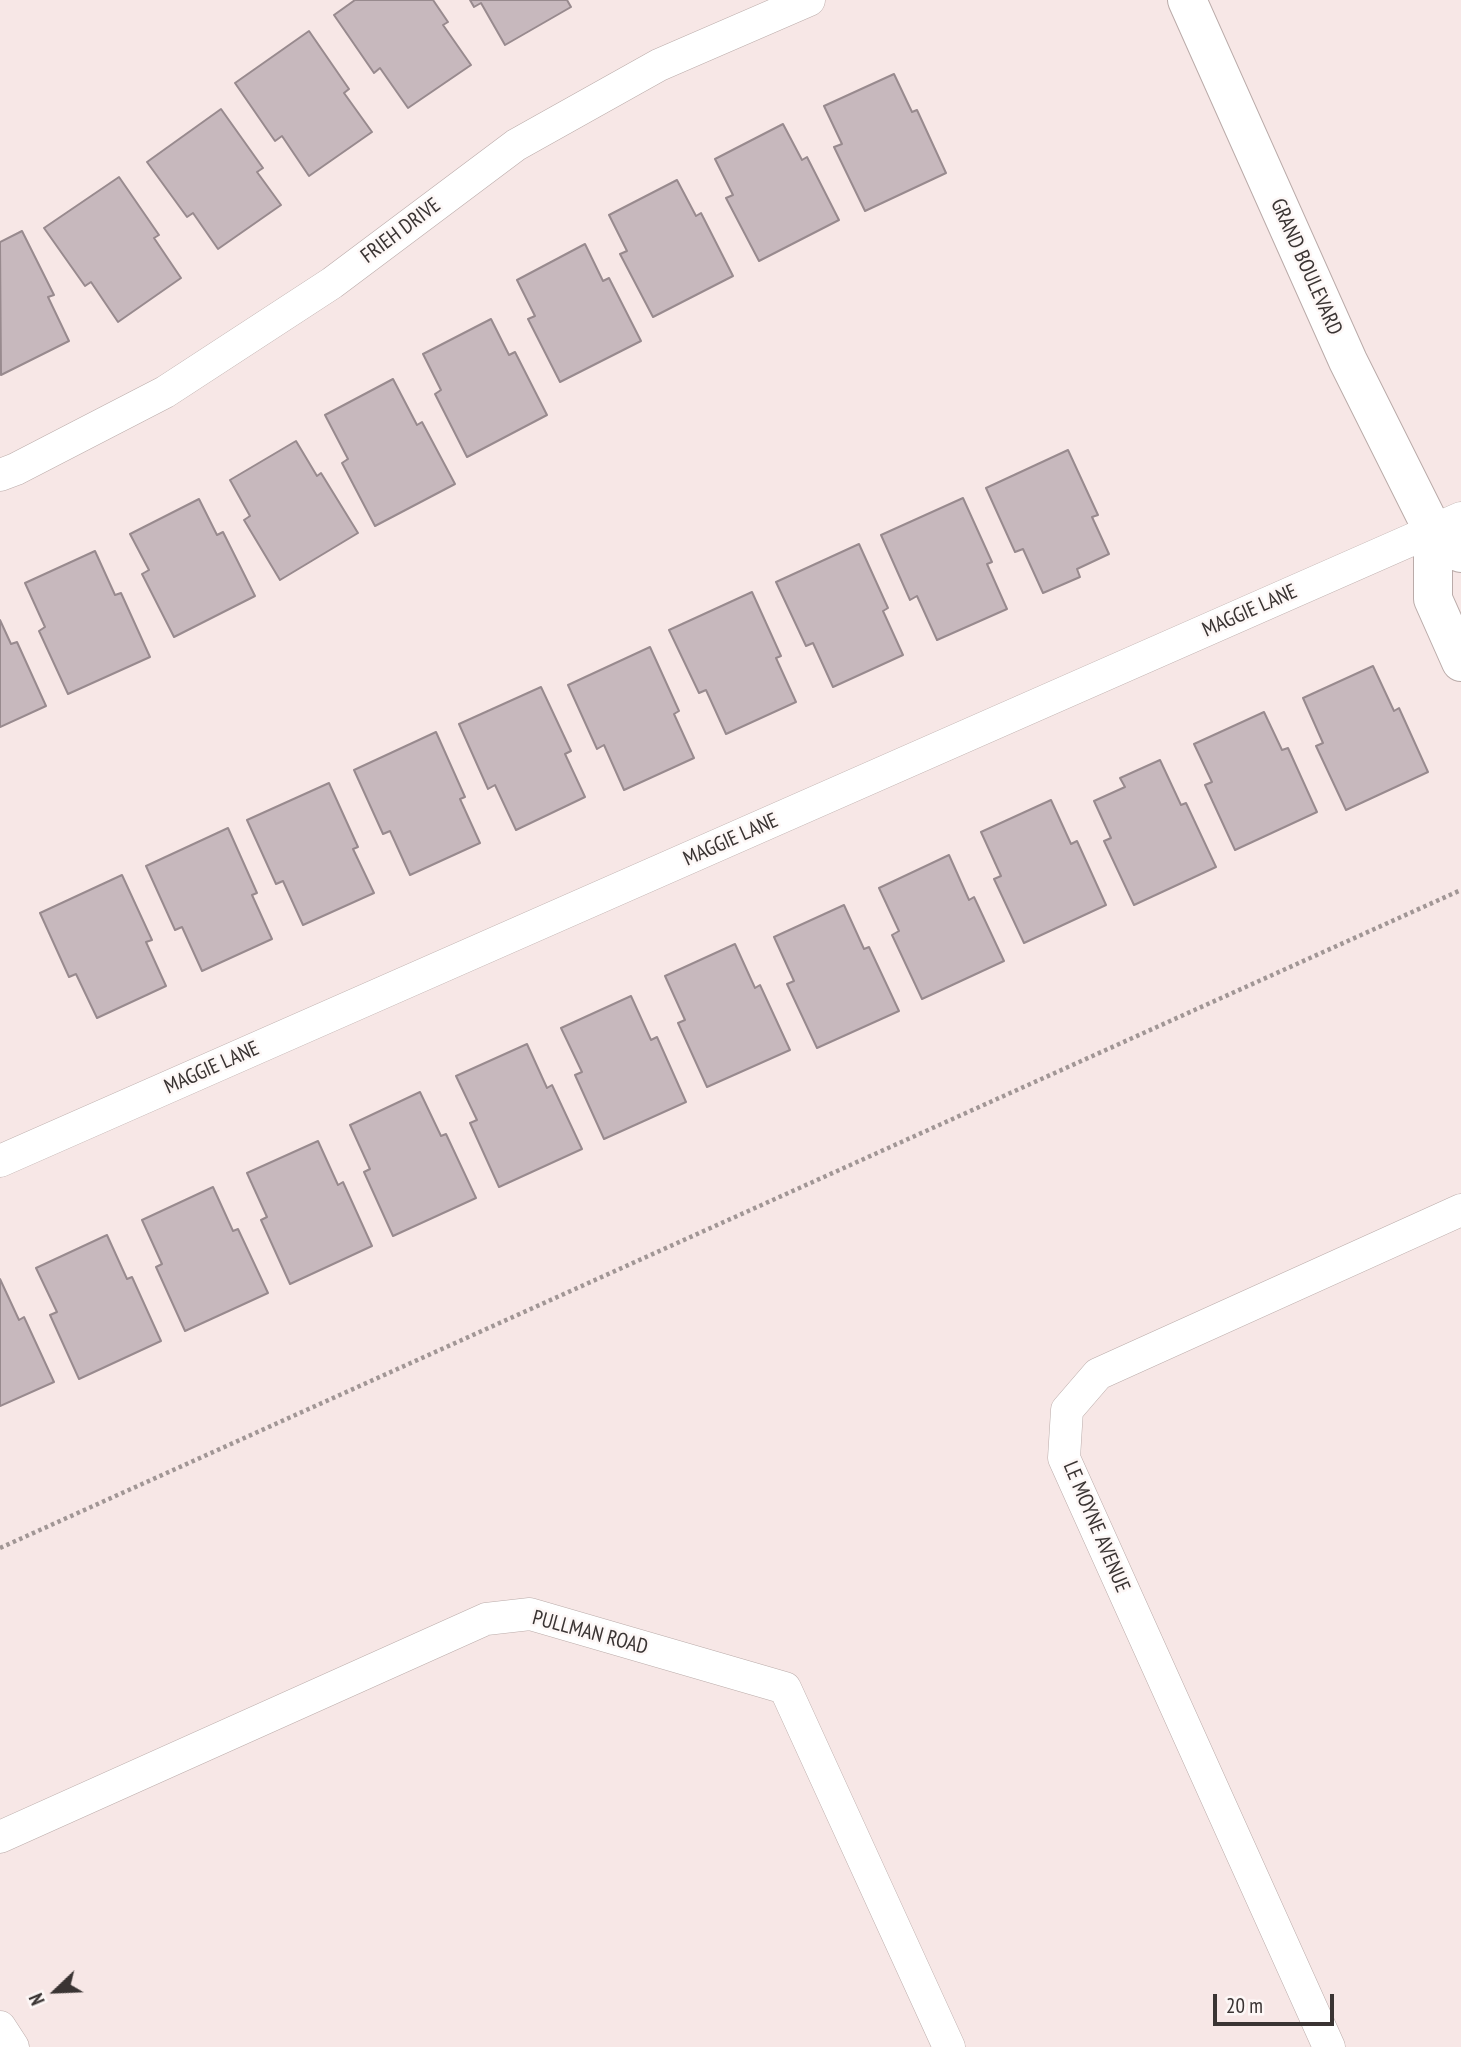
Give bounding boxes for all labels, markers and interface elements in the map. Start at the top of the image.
street label: FRIEH DRIVE [356,193,446,269]
street label: GRAND BOULEVARD [1265,195,1347,339]
street label: MAGGIE LANE [1199,579,1301,643]
street label: MAGGIE LANE [680,808,782,872]
street label: MAGGIE LANE [161,1036,263,1100]
street label: LE MOYNE AVENUE [1057,1458,1135,1596]
street label: PULLMAN ROAD [530,1606,650,1660]
north arrow [21,1956,91,2026]
scale bar [1216,1980,1337,2024]
text: N [24,1990,50,2009]
text: 20 m [1226,1992,1263,2019]

